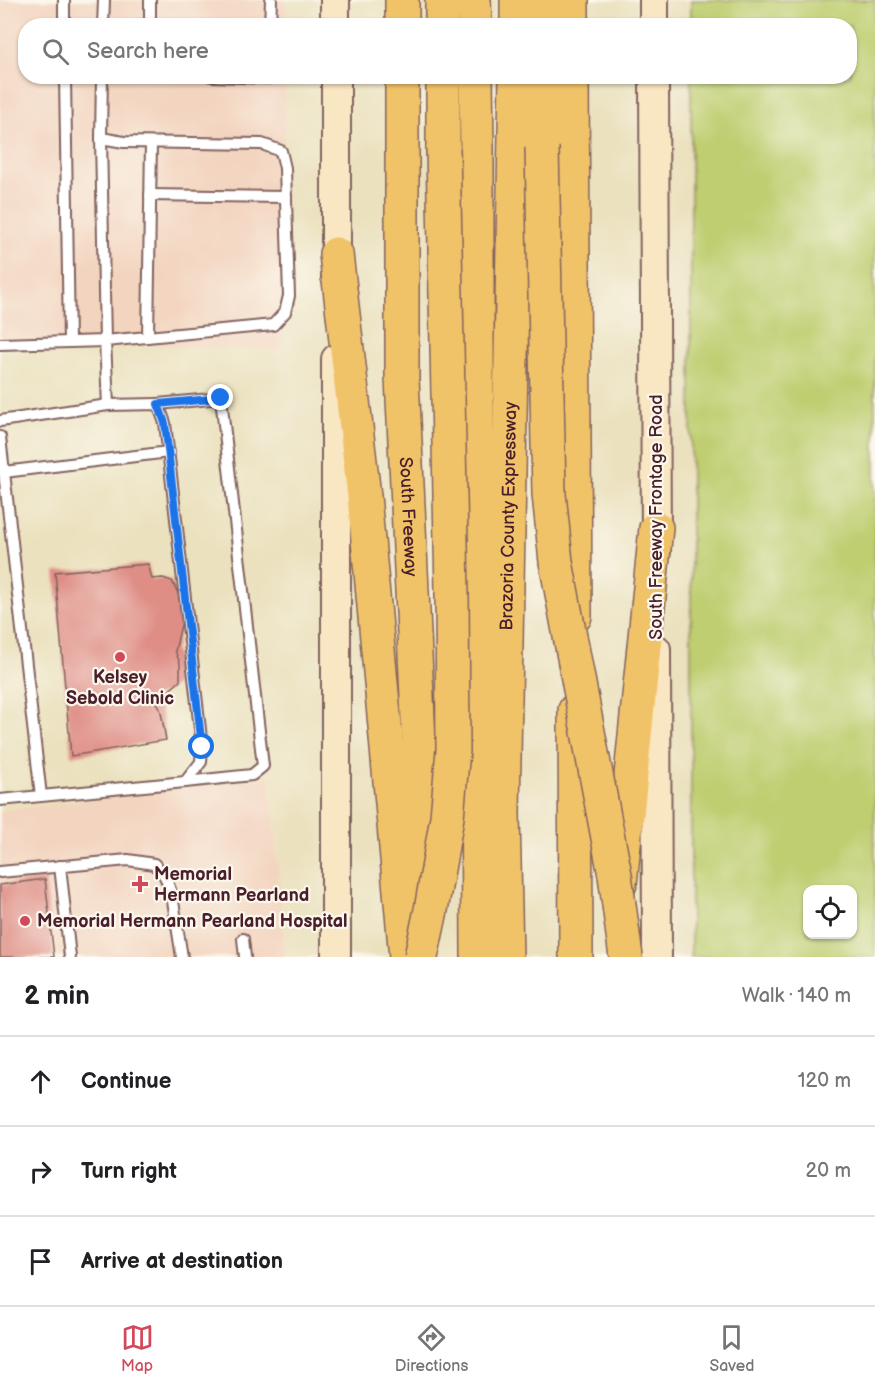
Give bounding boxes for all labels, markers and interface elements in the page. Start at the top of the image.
search box [18,18,857,84]
icon: search [39,35,72,68]
text: Search here [87,38,209,65]
route end [207,384,233,410]
street label: South Freeway Frontage Road [646,394,667,640]
street label: Brazoria County Expressway [496,400,521,631]
street label: South Freeway [395,456,422,578]
marker: Kelsey Sebold Clinic [113,650,127,664]
place label: Kelsey Sebold Clinic [66,667,174,709]
route start [188,733,214,759]
place label: Memorial Hermann Pearland [154,864,309,906]
marker: Memorial Hermann Pearland [131,875,149,893]
map controls [803,885,857,939]
button: locate [803,885,857,939]
place label: Memorial Hermann Pearland Hospital [37,911,348,932]
marker: Memorial Hermann Pearland Hospital [18,914,32,928]
text: 2 min [24,981,90,1012]
text: Walk · 140 m [742,984,851,1008]
icon: ahead [24,1065,57,1098]
text: Continue [81,1068,171,1095]
text: 120 m [798,1069,851,1093]
icon: right [24,1155,57,1188]
text: Turn right [81,1158,177,1185]
text: 20 m [806,1159,851,1183]
icon: arrive [24,1245,57,1278]
text: Arrive at destination [81,1248,283,1275]
tab: Map [121,1321,154,1376]
tab: Directions [395,1321,468,1376]
tab: Saved [709,1321,754,1376]

